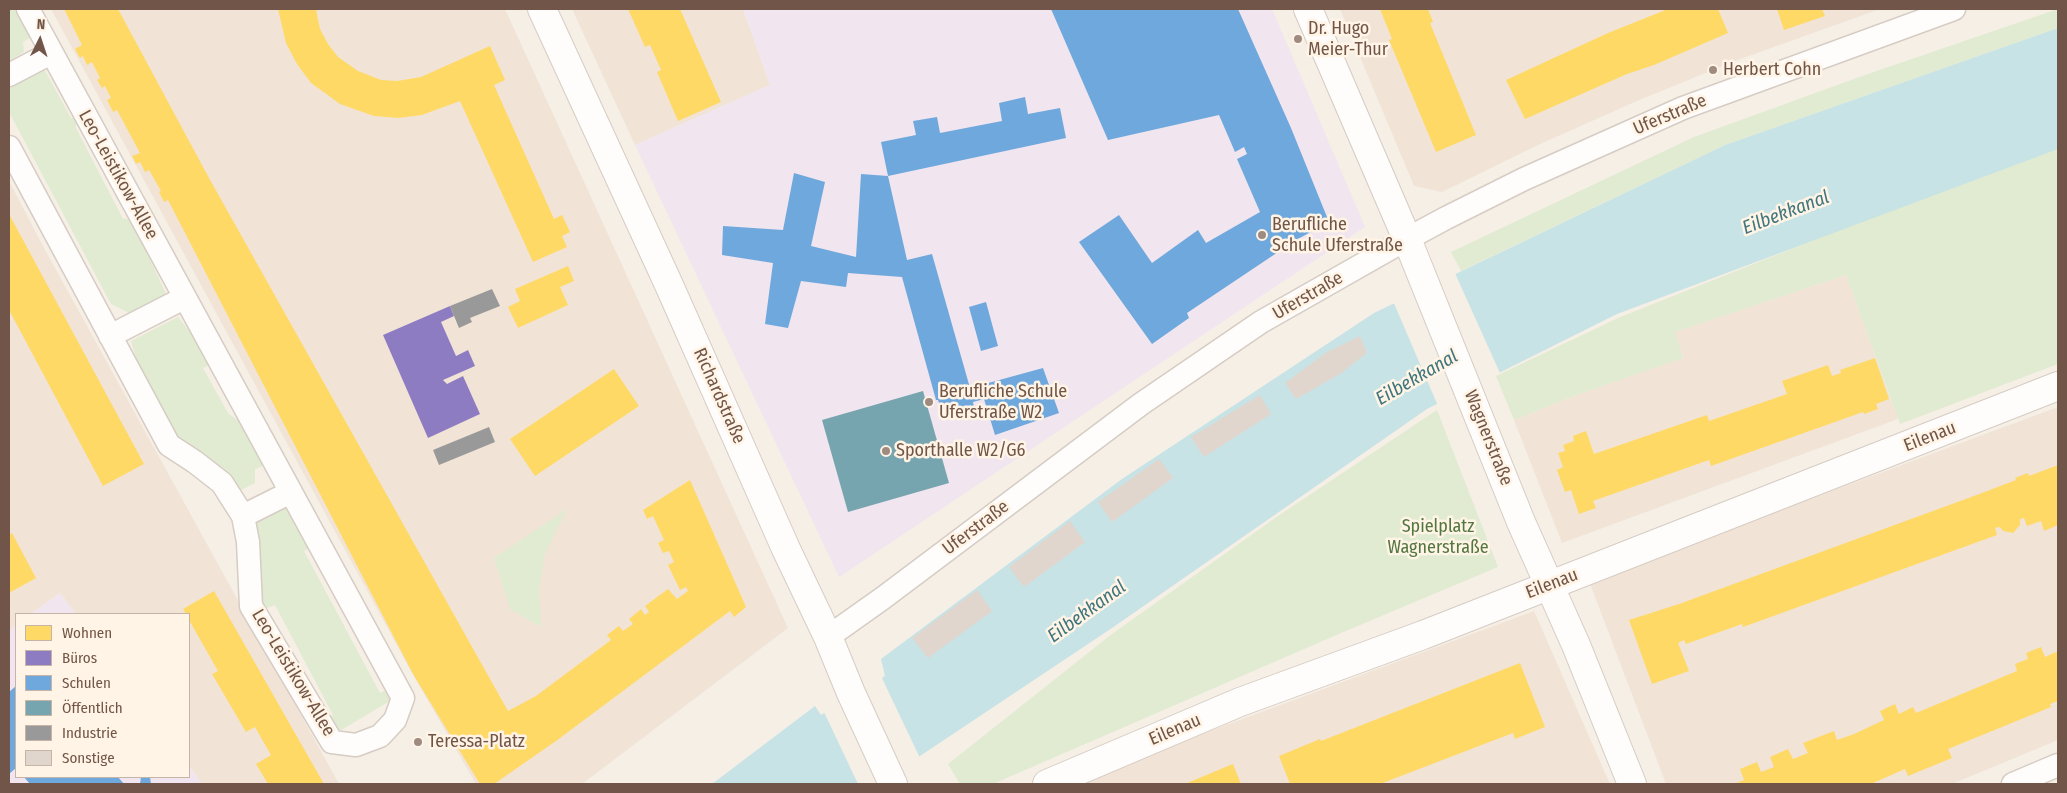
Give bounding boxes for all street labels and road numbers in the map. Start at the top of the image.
street label: Uferstraße [1630,90,1710,140]
street label: Leo-Leistikow-Allee [74,107,162,243]
street label: Uferstraße [1269,267,1347,325]
street label: Richardstraße [688,345,750,447]
street label: Wagnerstraße [1459,387,1517,489]
street label: Eilenau [1901,417,1959,457]
street label: Uferstraße [939,496,1013,560]
street label: Eilenau [1523,564,1581,604]
street label: Leo-Leistikow-Allee [247,606,339,740]
street label: Eilenau [1146,709,1204,751]

